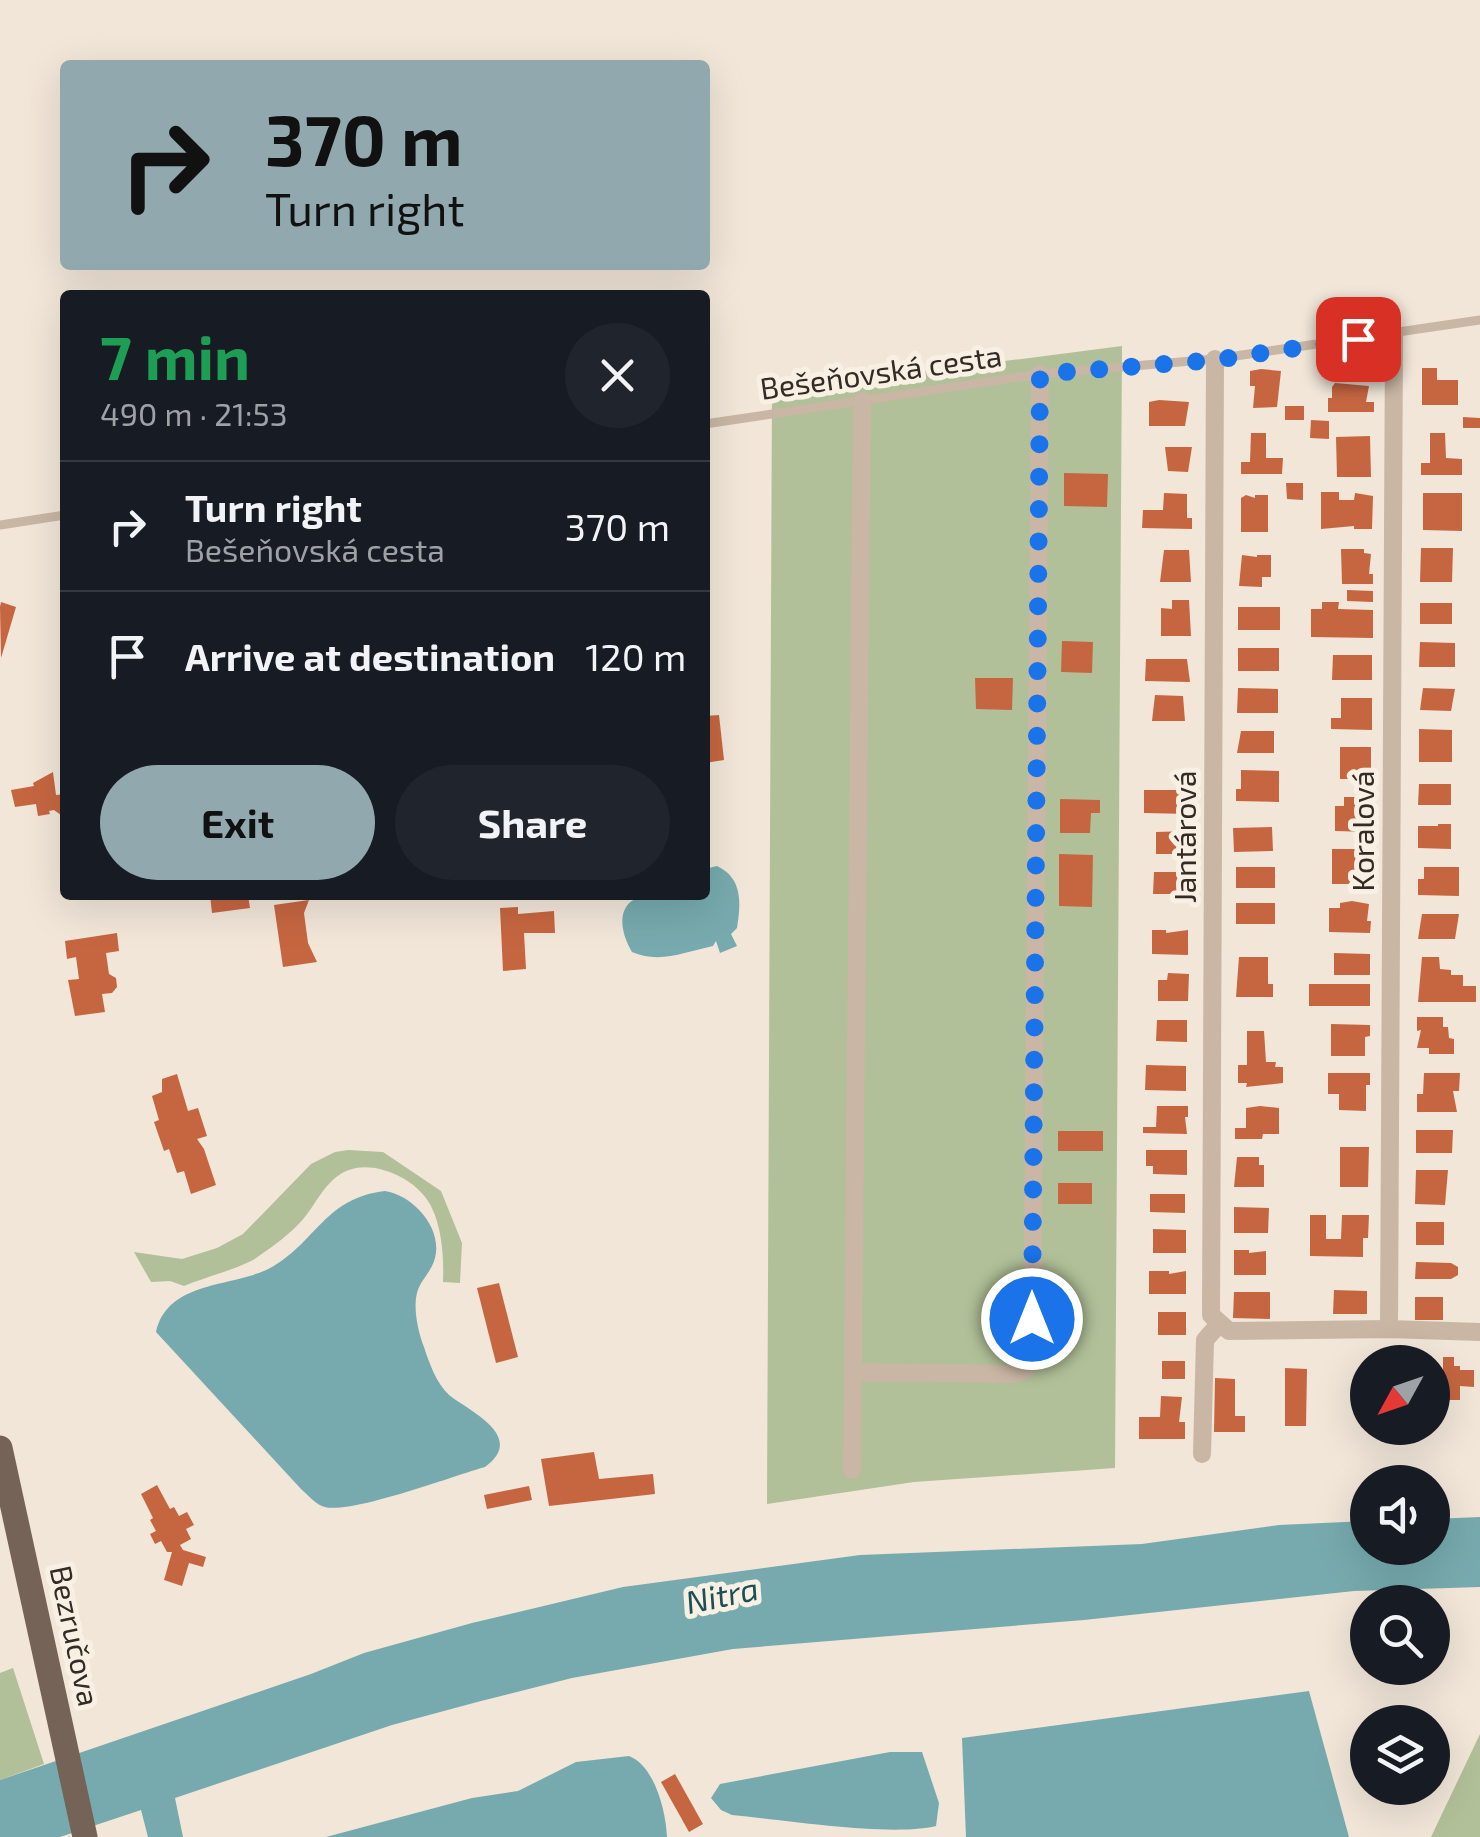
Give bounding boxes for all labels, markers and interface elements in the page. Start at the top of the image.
text: 370 m [265,96,463,180]
icon: right [100,100,230,230]
text: Turn right [265,181,465,235]
pin [1316,297,1401,382]
icon: arrive [1331,312,1386,367]
text: 7 min [100,320,250,392]
button: close [565,323,670,428]
street label: Bešeňovská cesta [758,336,1004,406]
text: 490 m · 21:53 [100,394,288,432]
text: Turn right [185,484,362,530]
icon: right [100,499,155,554]
text: 370 m [565,503,670,549]
text: Bešeňovská cesta [185,530,445,568]
icon: arrive [100,629,155,684]
text: Arrive at destination [185,633,555,679]
text: 120 m [585,633,686,679]
button: Exit [100,765,375,880]
button: Share [395,765,670,880]
street label: Jantárová [1166,771,1202,903]
street label: Koralová [1344,771,1380,891]
position arrow [980,1267,1084,1371]
north arrow [1350,1345,1450,1445]
map controls [1350,1345,1450,1805]
button: sound [1350,1465,1450,1565]
street label: Bezručova [44,1562,108,1709]
water label: Nitra [682,1568,761,1620]
button: search [1350,1585,1450,1685]
button: layers [1350,1705,1450,1805]

